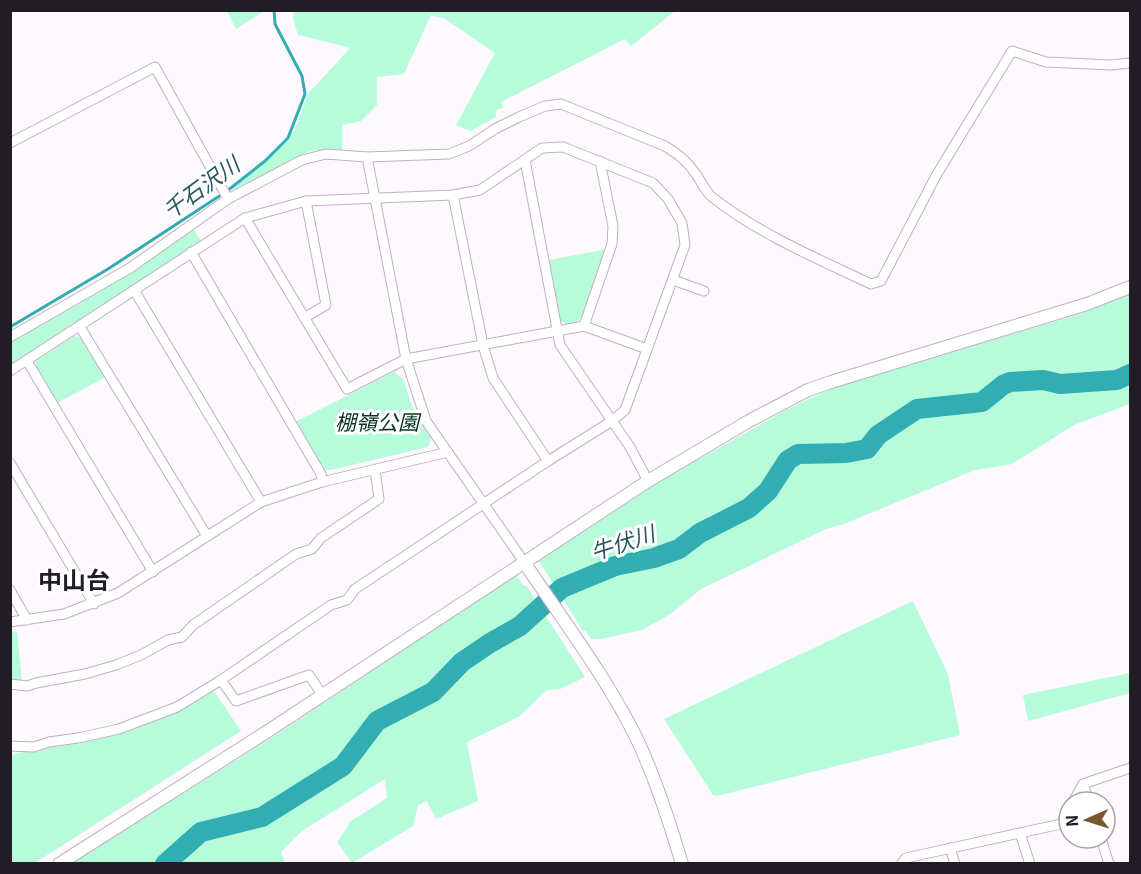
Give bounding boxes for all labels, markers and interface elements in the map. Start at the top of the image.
water label: 千石沢川 [155,146,247,225]
park label: 棚嶺公園 [335,406,422,436]
water label: 牛伏川 [586,515,660,566]
district label: 中山台 [38,561,110,596]
north arrow [1057,790,1117,850]
text: N [1059,814,1083,827]

